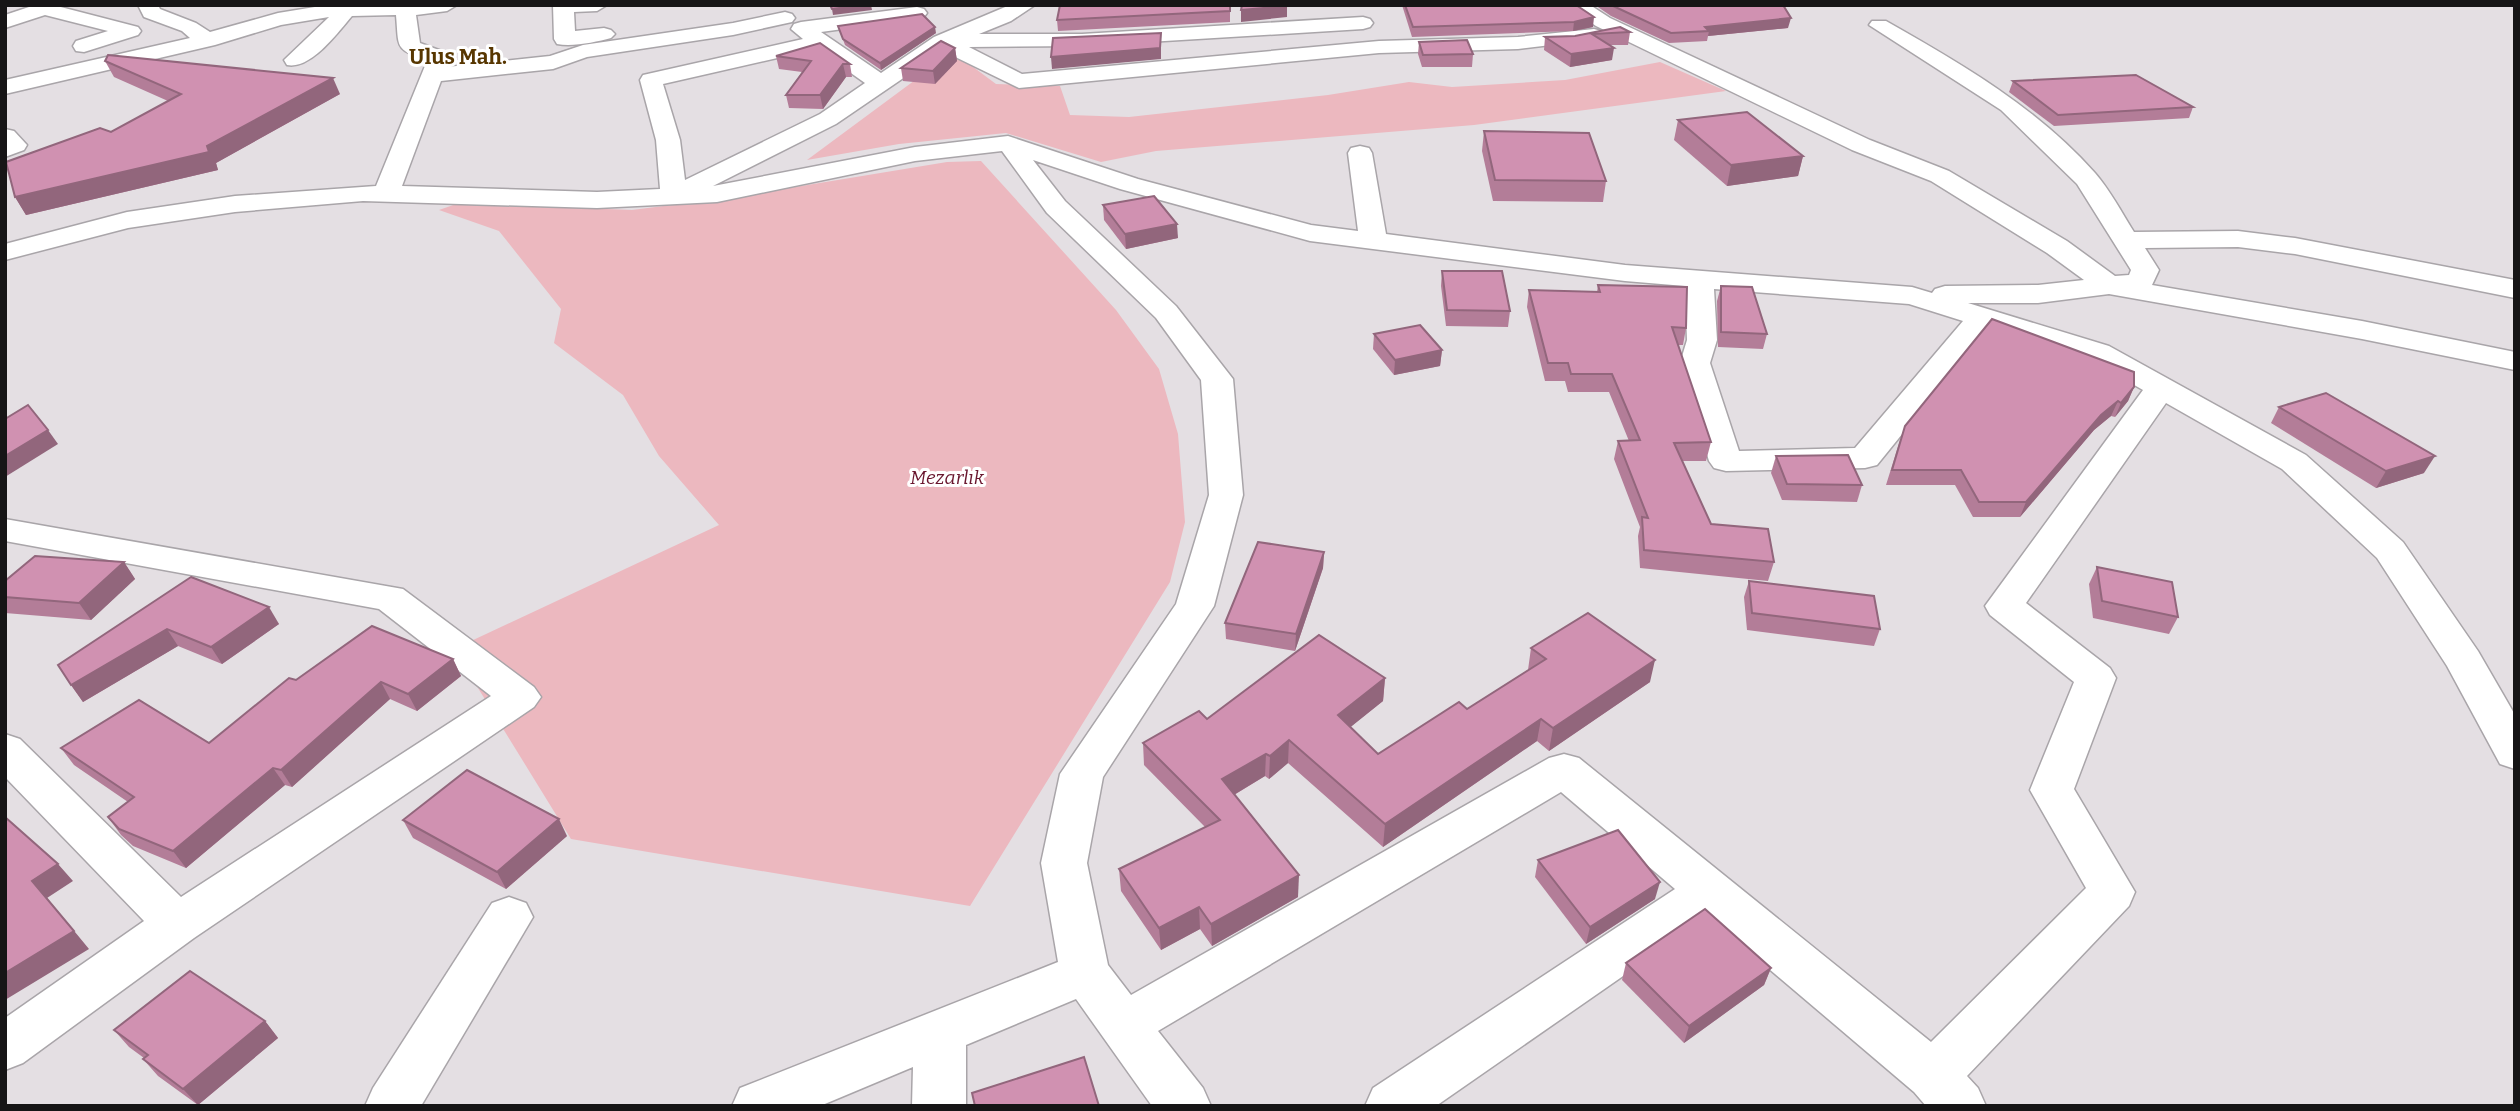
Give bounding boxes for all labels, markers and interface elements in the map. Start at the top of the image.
district label: Ulus Mah. [409,44,507,70]
park label: Mezarlık [910,466,985,489]

